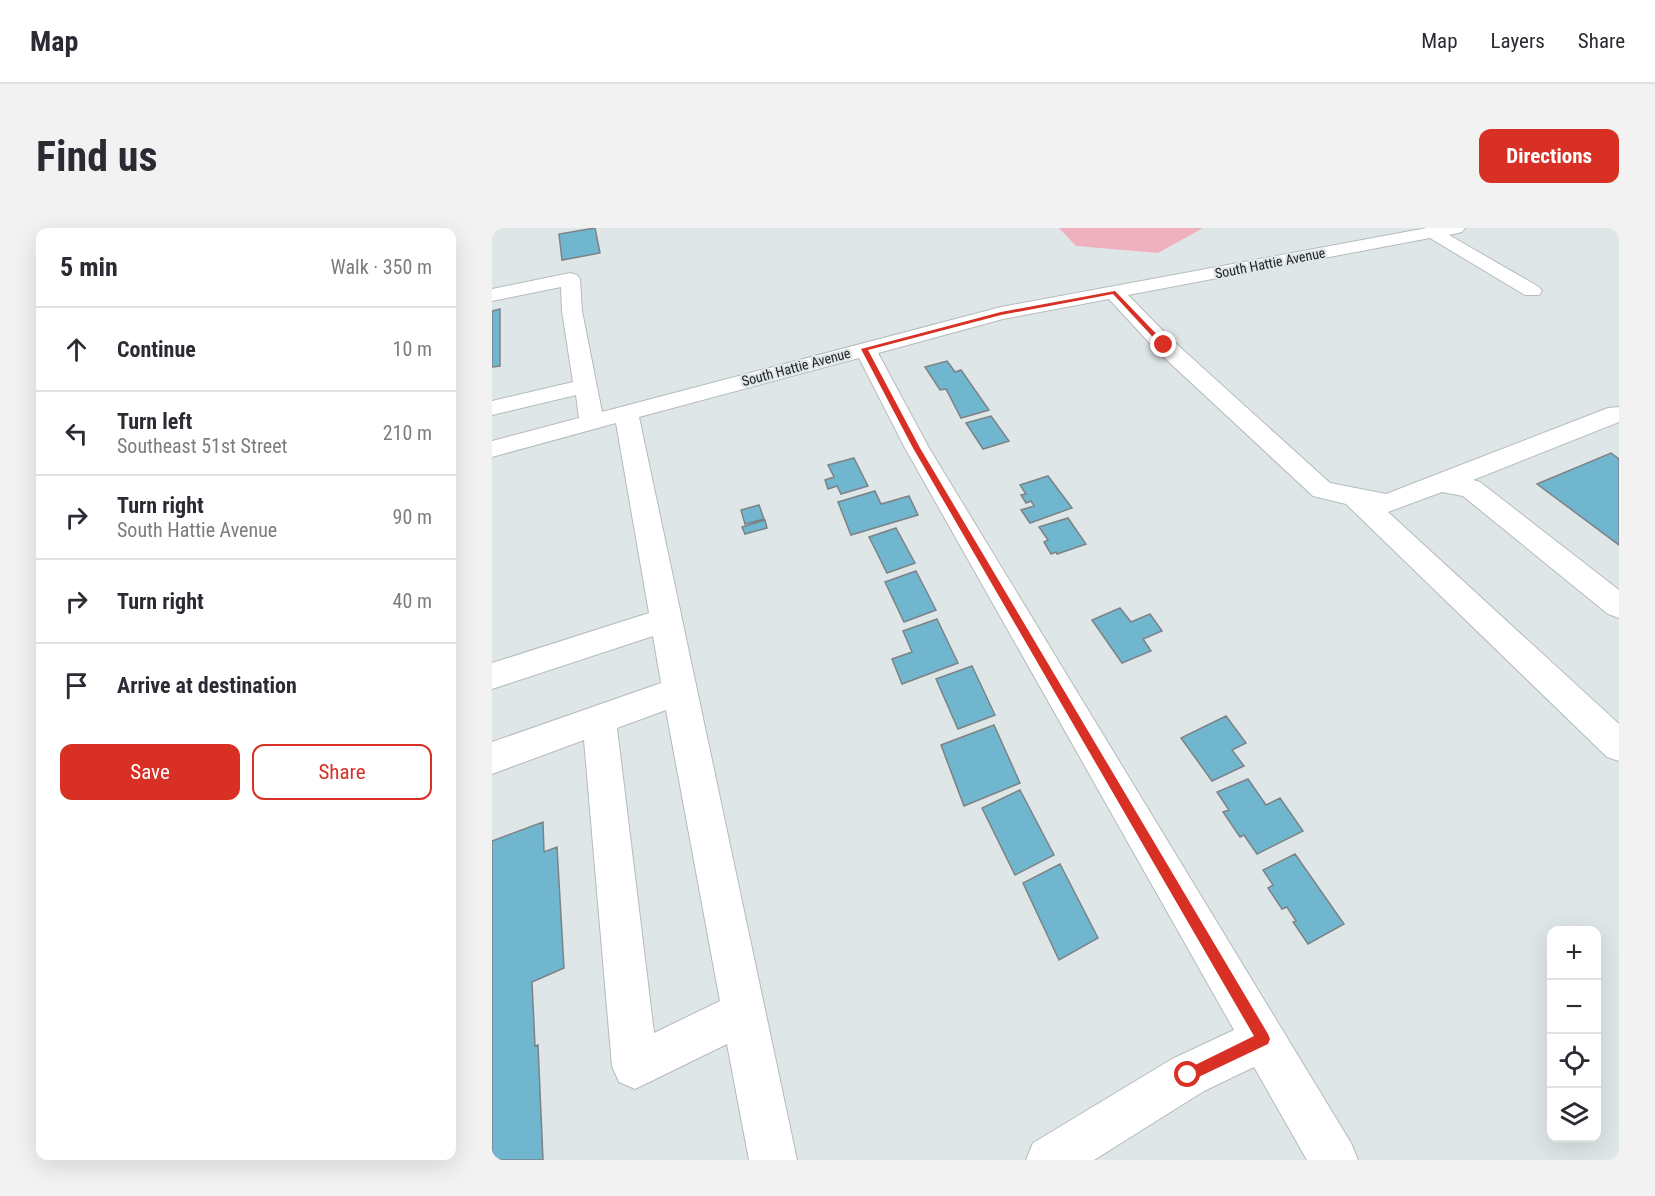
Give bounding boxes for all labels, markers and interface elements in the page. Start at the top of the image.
text: Map [30,25,78,58]
text: Map [1421,29,1458,53]
text: Layers [1491,29,1545,53]
text: Share [1578,29,1625,53]
button: Directions [1479,129,1619,183]
text: Find us [36,132,157,181]
street label: South Hattie Avenue [1213,244,1327,282]
text: 5 min [60,252,118,282]
text: Walk · 350 m [331,255,432,279]
route end [1150,331,1176,357]
icon: ahead [60,333,93,366]
text: Continue [117,337,196,362]
text: 10 m [393,337,432,361]
street label: South Hattie Avenue [740,345,853,389]
text: Turn left [117,409,192,434]
icon: left [60,417,93,450]
text: 210 m [383,421,432,445]
text: Southeast 51st Street [117,434,287,458]
text: Turn right [117,493,204,518]
icon: right [60,501,93,534]
text: 90 m [393,505,432,529]
text: South Hattie Avenue [117,518,277,542]
icon: right [60,585,93,618]
text: Turn right [117,589,204,614]
text: 40 m [393,589,432,613]
icon: arrive [60,669,93,702]
text: Arrive at destination [117,673,297,698]
button: Save [60,744,240,800]
button: Share [252,744,432,800]
map controls [1547,926,1601,1142]
button: + [1547,926,1601,980]
button: − [1547,980,1601,1034]
button: locate [1547,1034,1601,1088]
route start [1174,1061,1200,1087]
button: layers [1547,1088,1601,1142]

